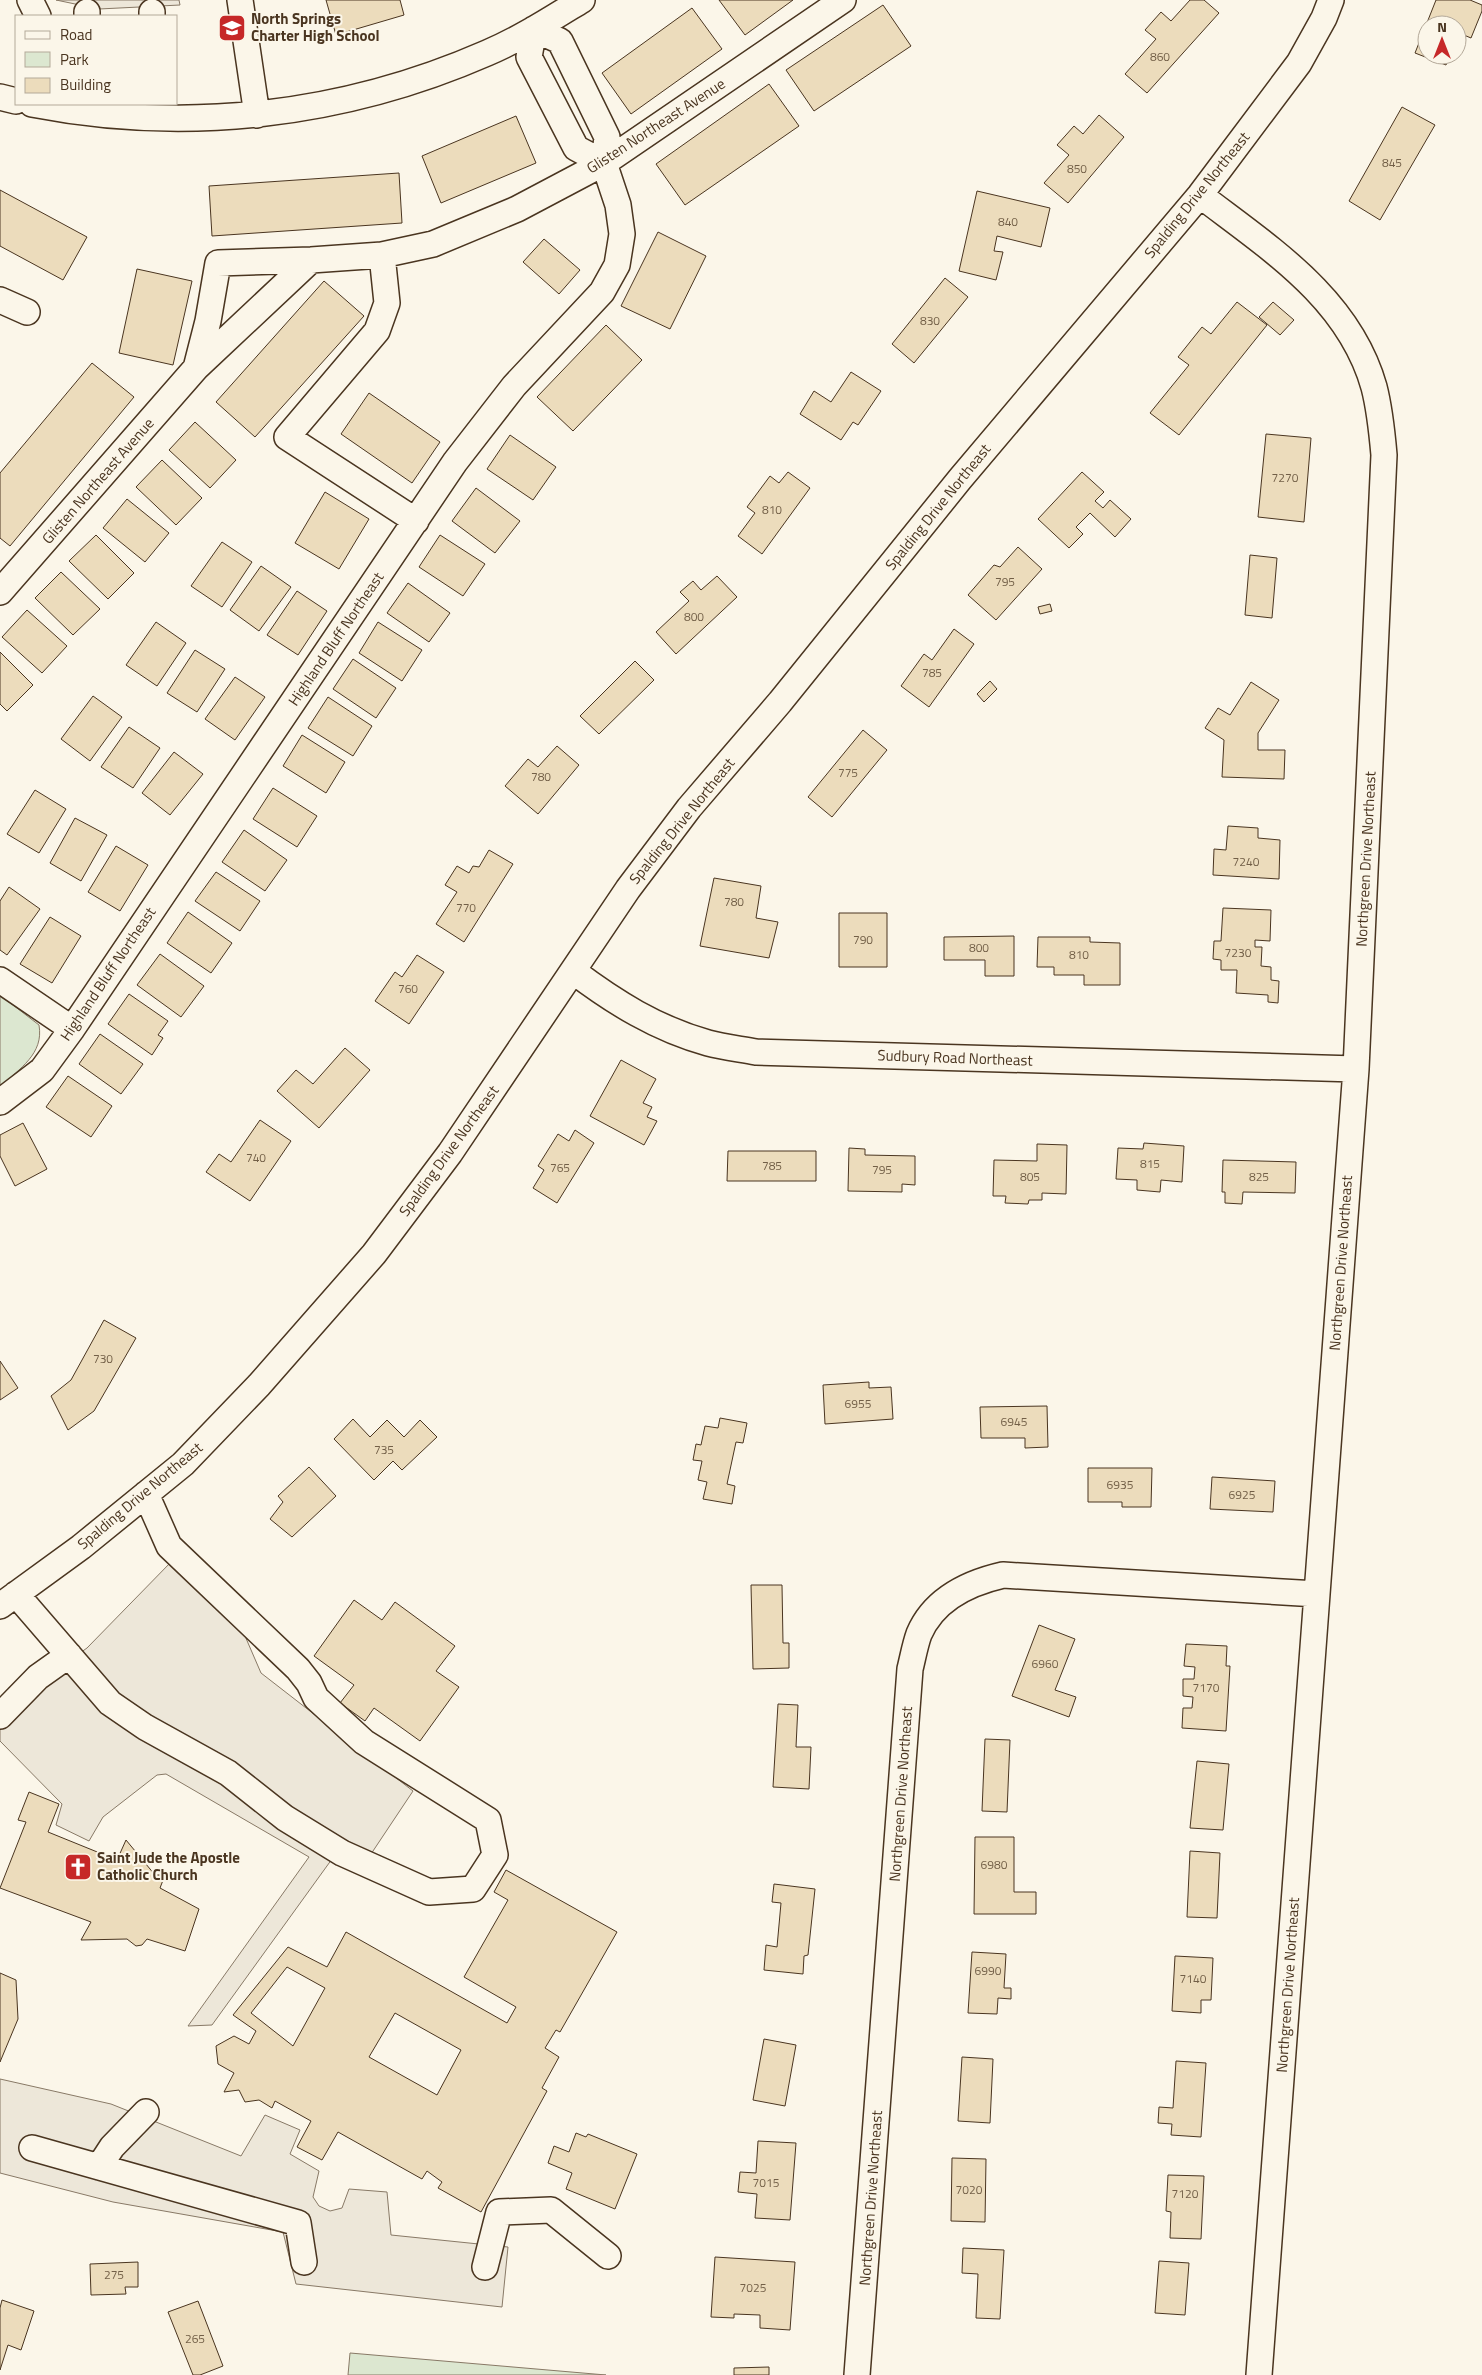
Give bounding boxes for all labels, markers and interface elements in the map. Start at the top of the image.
place label: North Springs Charter High School [251,7,379,47]
school or university icon: North Springs Charter High School [217,13,247,43]
legend [15,15,178,105]
north arrow [1417,15,1467,65]
text: N [1437,16,1447,37]
text: Road [60,23,92,46]
house number: 860 [1150,47,1170,66]
text: Park [60,48,89,71]
street label: Glisten Northeast Avenue [582,72,730,179]
text: Building [60,73,111,96]
street label: Spalding Drive Northeast [1138,126,1255,263]
house number: 845 [1382,153,1402,172]
house number: 850 [1067,159,1087,178]
house number: 840 [998,212,1018,231]
house number: 830 [920,311,940,330]
street label: Glisten Northeast Avenue [36,412,159,549]
street label: Spalding Drive Northeast [879,438,996,575]
house number: 7270 [1272,468,1299,487]
house number: 810 [762,500,782,519]
street label: Highland Bluff Northeast [282,567,389,710]
house number: 795 [995,572,1015,591]
house number: 800 [684,607,704,626]
house number: 785 [922,663,942,682]
street label: Spalding Drive Northeast [623,752,740,889]
house number: 775 [838,763,858,782]
house number: 780 [531,767,551,786]
street label: Northgreen Drive Northeast [1349,770,1382,947]
house number: 7240 [1233,852,1260,871]
house number: 780 [724,892,744,911]
house number: 770 [456,898,476,917]
street label: Highland Bluff Northeast [54,902,161,1045]
house number: 790 [853,930,873,949]
house number: 800 [969,938,989,957]
house number: 7230 [1225,943,1252,962]
house number: 810 [1069,945,1089,964]
house number: 760 [398,979,418,998]
street label: Sudbury Road Northeast [877,1043,1034,1072]
street label: Spalding Drive Northeast [393,1080,505,1221]
house number: 740 [246,1148,266,1167]
house number: 815 [1140,1154,1160,1173]
house number: 785 [762,1156,782,1175]
house number: 765 [550,1158,570,1177]
house number: 795 [872,1160,892,1179]
house number: 805 [1020,1167,1040,1186]
house number: 825 [1249,1167,1269,1186]
street label: Northgreen Drive Northeast [1323,1174,1358,1351]
house number: 730 [93,1349,113,1368]
house number: 6955 [845,1394,872,1413]
house number: 6945 [1001,1412,1028,1431]
street label: Spalding Drive Northeast [72,1436,208,1555]
house number: 735 [374,1440,394,1459]
house number: 6935 [1107,1475,1134,1494]
house number: 6925 [1229,1485,1256,1504]
house number: 6960 [1032,1654,1059,1673]
house number: 7170 [1193,1678,1220,1697]
street label: Northgreen Drive Northeast [883,1705,918,1882]
place label: Saint Jude the Apostle Catholic Church [97,1846,240,1886]
church icon: Saint Jude the Apostle Catholic Church [63,1852,93,1882]
house number: 6980 [981,1855,1008,1874]
street label: Northgreen Drive Northeast [1270,1896,1305,2073]
house number: 6990 [975,1961,1002,1980]
house number: 7140 [1180,1969,1207,1988]
street label: Northgreen Drive Northeast [853,2109,888,2286]
house number: 7015 [753,2173,780,2192]
house number: 7020 [956,2180,983,2199]
house number: 7120 [1172,2184,1199,2203]
house number: 275 [104,2265,124,2284]
house number: 7025 [740,2278,767,2297]
house number: 265 [185,2329,205,2348]

